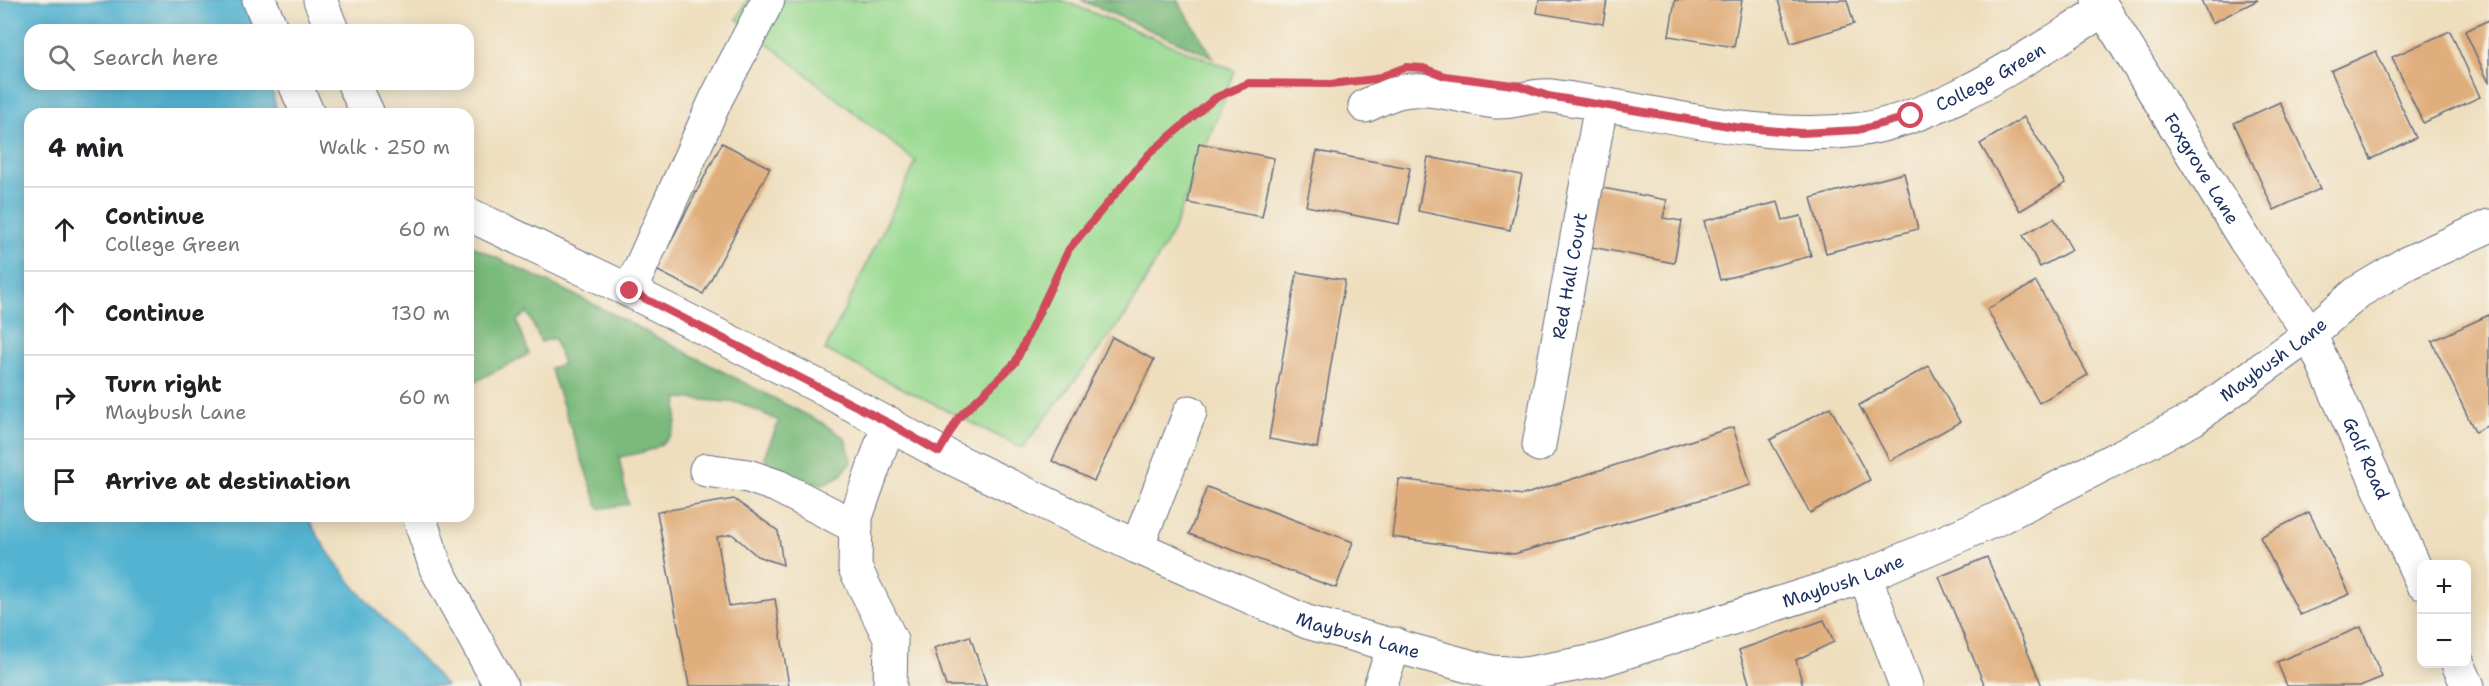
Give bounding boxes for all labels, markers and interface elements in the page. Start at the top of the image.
search box [24,24,474,90]
street label: College Green [1932,37,2050,117]
icon: search [45,41,78,74]
text: Search here [93,43,219,72]
route start [1897,102,1923,128]
street label: Foxgrove Lane [2158,109,2245,229]
text: 4 min [48,130,124,165]
text: Walk · 250 m [319,134,450,160]
text: Continue [105,202,205,231]
street label: Red Hall Court [1547,210,1593,341]
icon: ahead [48,213,81,246]
text: 60 m [398,216,450,242]
text: College Green [105,231,240,257]
route end [616,277,642,303]
icon: ahead [48,297,81,330]
text: Continue [105,299,205,328]
text: 130 m [391,300,450,326]
street label: Maybush Lane [2215,312,2332,407]
text: Turn right [105,370,222,399]
icon: right [48,381,81,414]
text: 60 m [398,384,450,410]
text: Maybush Lane [105,399,247,425]
street label: Golf Road [2337,413,2395,503]
icon: arrive [48,465,81,498]
text: Arrive at destination [105,467,351,496]
street label: Maybush Lane [1779,549,1908,613]
map controls [2417,560,2471,668]
button: + [2417,560,2471,614]
street label: Maybush Lane [1292,607,1423,664]
button: − [2417,614,2471,668]

